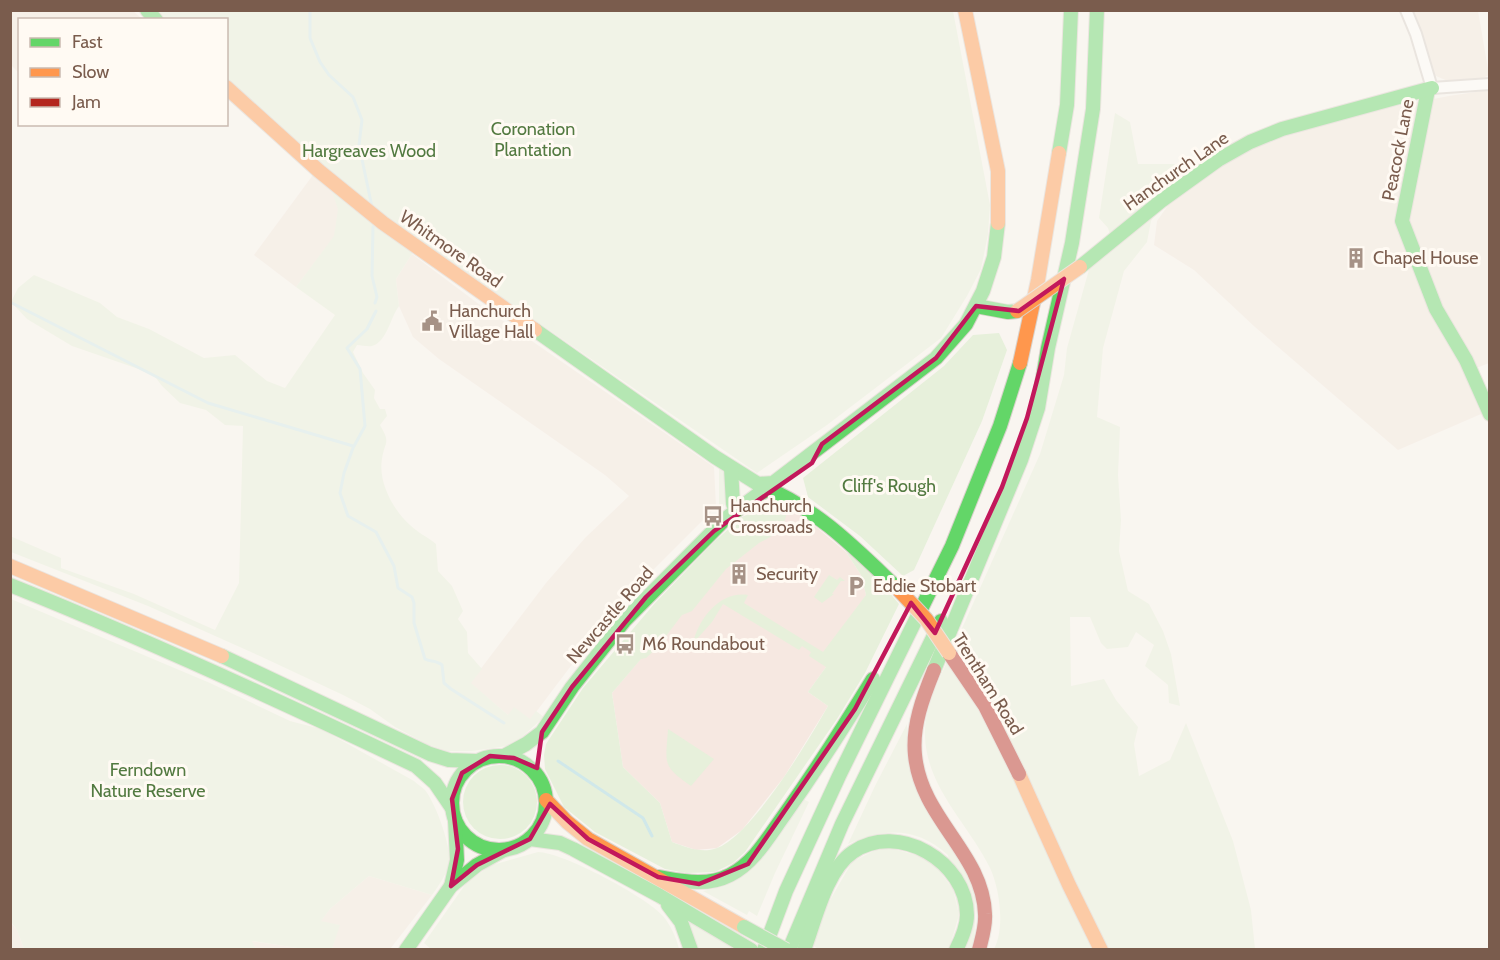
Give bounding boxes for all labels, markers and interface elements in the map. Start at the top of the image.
legend [18,18,228,126]
text: Fast [72,31,103,53]
text: Slow [72,61,109,83]
text: Jam [71,91,101,113]
street label: Peacock Lane [1377,97,1419,203]
park label: Coronation Plantation [491,118,575,161]
street label: Hanchurch Lane [1119,127,1233,215]
park label: Hargreaves Wood [302,140,436,162]
street label: Whitmore Road [395,206,507,292]
building icon: Chapel House [1344,246,1368,270]
place label: Chapel House [1373,247,1478,269]
place label: Hanchurch Village Hall [449,300,534,343]
public building icon: Hanchurch Village Hall [420,309,444,333]
park label: Cliff's Rough [842,475,936,497]
place label: Hanchurch Crossroads [730,495,813,538]
bus stop icon: Hanchurch Crossroads [701,504,725,528]
street label: Newcastle Road [562,562,658,668]
building icon: Security [727,562,751,586]
place label: Security [756,563,818,585]
parking icon: Eddie Stobart [844,574,868,598]
place label: Eddie Stobart [873,575,976,597]
street label: Trentham Road [948,629,1028,739]
bus stop icon: M6 Roundabout [613,632,637,656]
place label: M6 Roundabout [642,633,765,655]
park label: Ferndown Nature Reserve [90,759,206,802]

